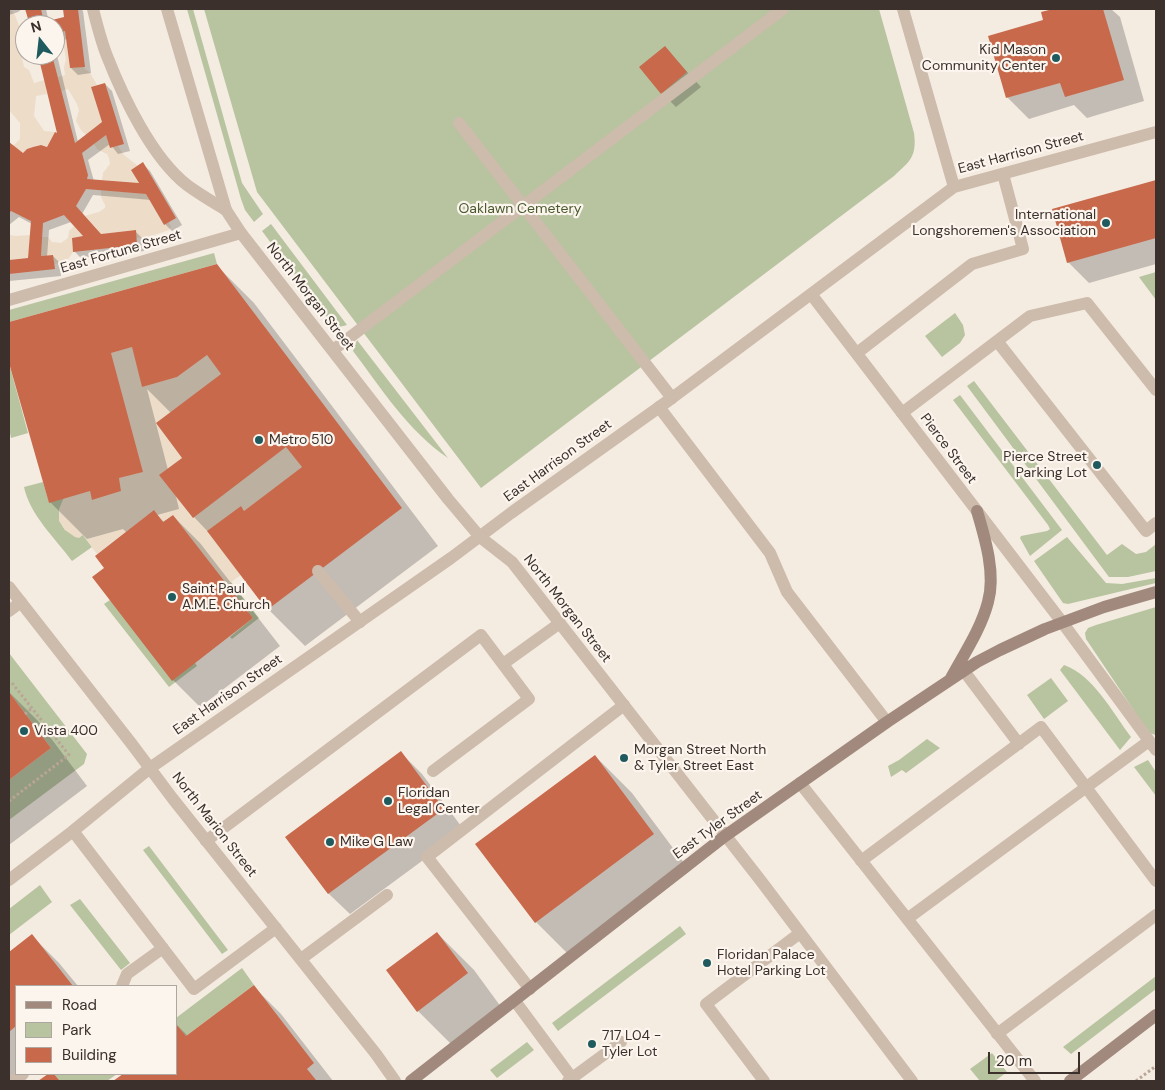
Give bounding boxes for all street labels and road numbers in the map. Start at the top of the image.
street label: East Harrison Street [956,128,1086,178]
street label: East Fortune Street [59,227,183,277]
street label: North Morgan Street [263,240,357,354]
street label: Pierce Street [916,411,980,487]
street label: East Harrison Street [501,416,615,506]
street label: North Morgan Street [520,552,614,666]
street label: East Harrison Street [170,651,286,739]
street label: North Marion Street [168,769,260,881]
street label: East Tyler Street [670,787,766,863]

